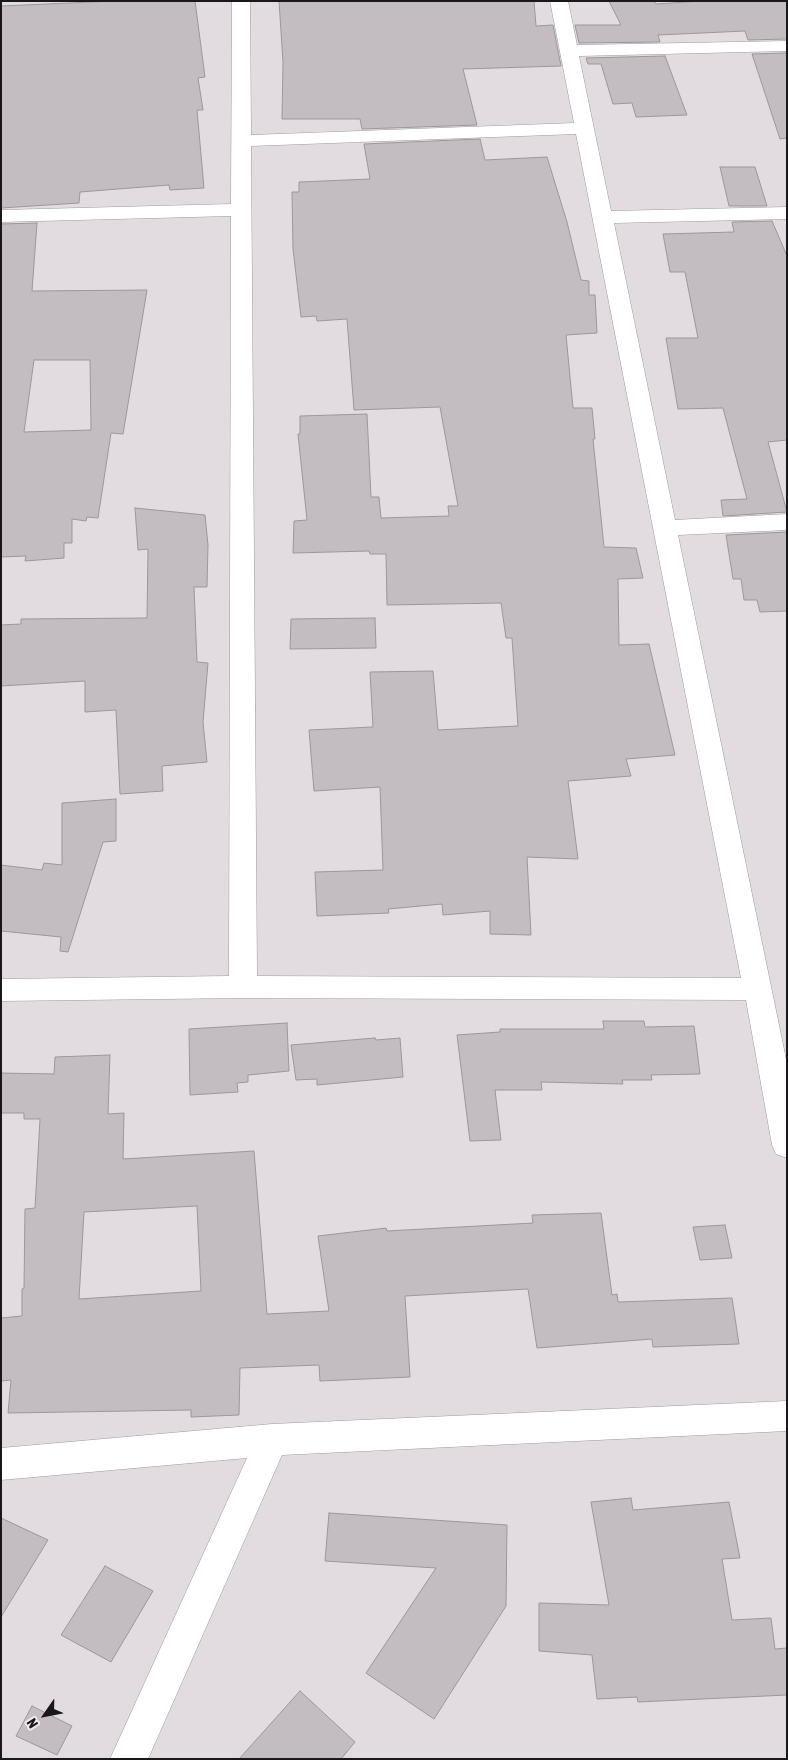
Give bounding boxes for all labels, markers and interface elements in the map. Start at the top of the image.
north arrow [20,1690,70,1740]
text: N [23,1715,41,1731]

